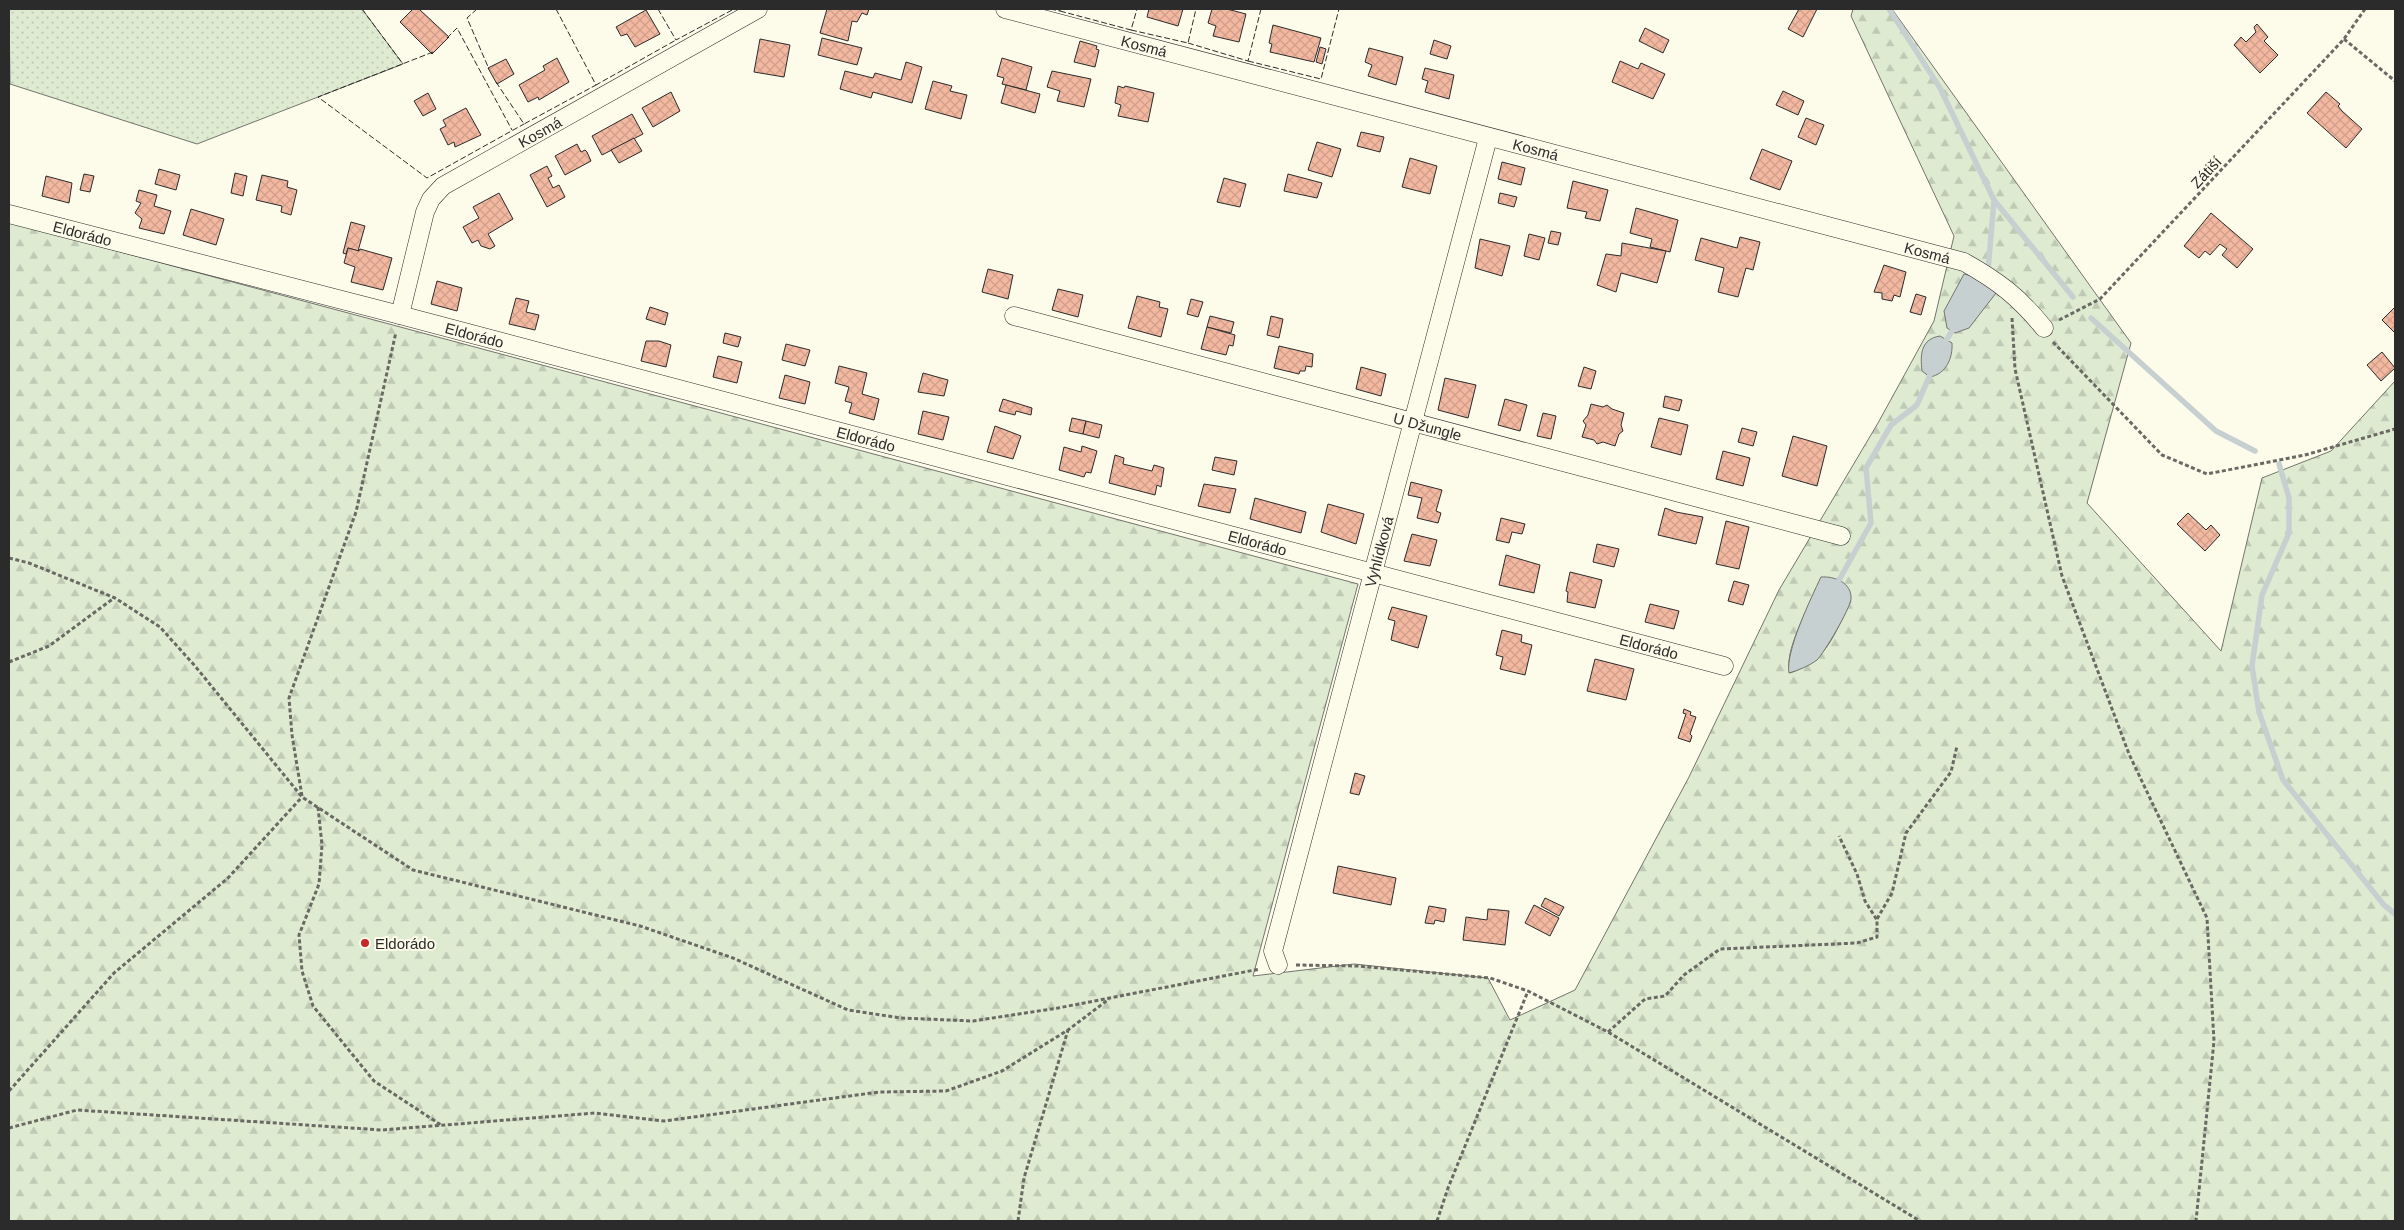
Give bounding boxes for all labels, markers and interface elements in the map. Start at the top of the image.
street label: Kosmá [1119,32,1170,60]
street label: Kosmá [515,112,565,150]
street label: Kosmá [1511,135,1561,163]
street label: Zátiší [2187,152,2225,191]
street label: Eldorádo [51,217,114,249]
street label: Kosmá [1903,238,1953,267]
street label: Eldorádo [443,319,506,351]
street label: U Džungle [1392,409,1464,443]
street label: Eldorádo [835,423,897,454]
street label: Vyhlídková [1361,514,1396,589]
street label: Eldorádo [1226,526,1289,558]
street label: Eldorádo [1618,630,1680,662]
place label: Eldorádo [375,935,435,952]
marker: Eldorádo [359,937,371,949]

